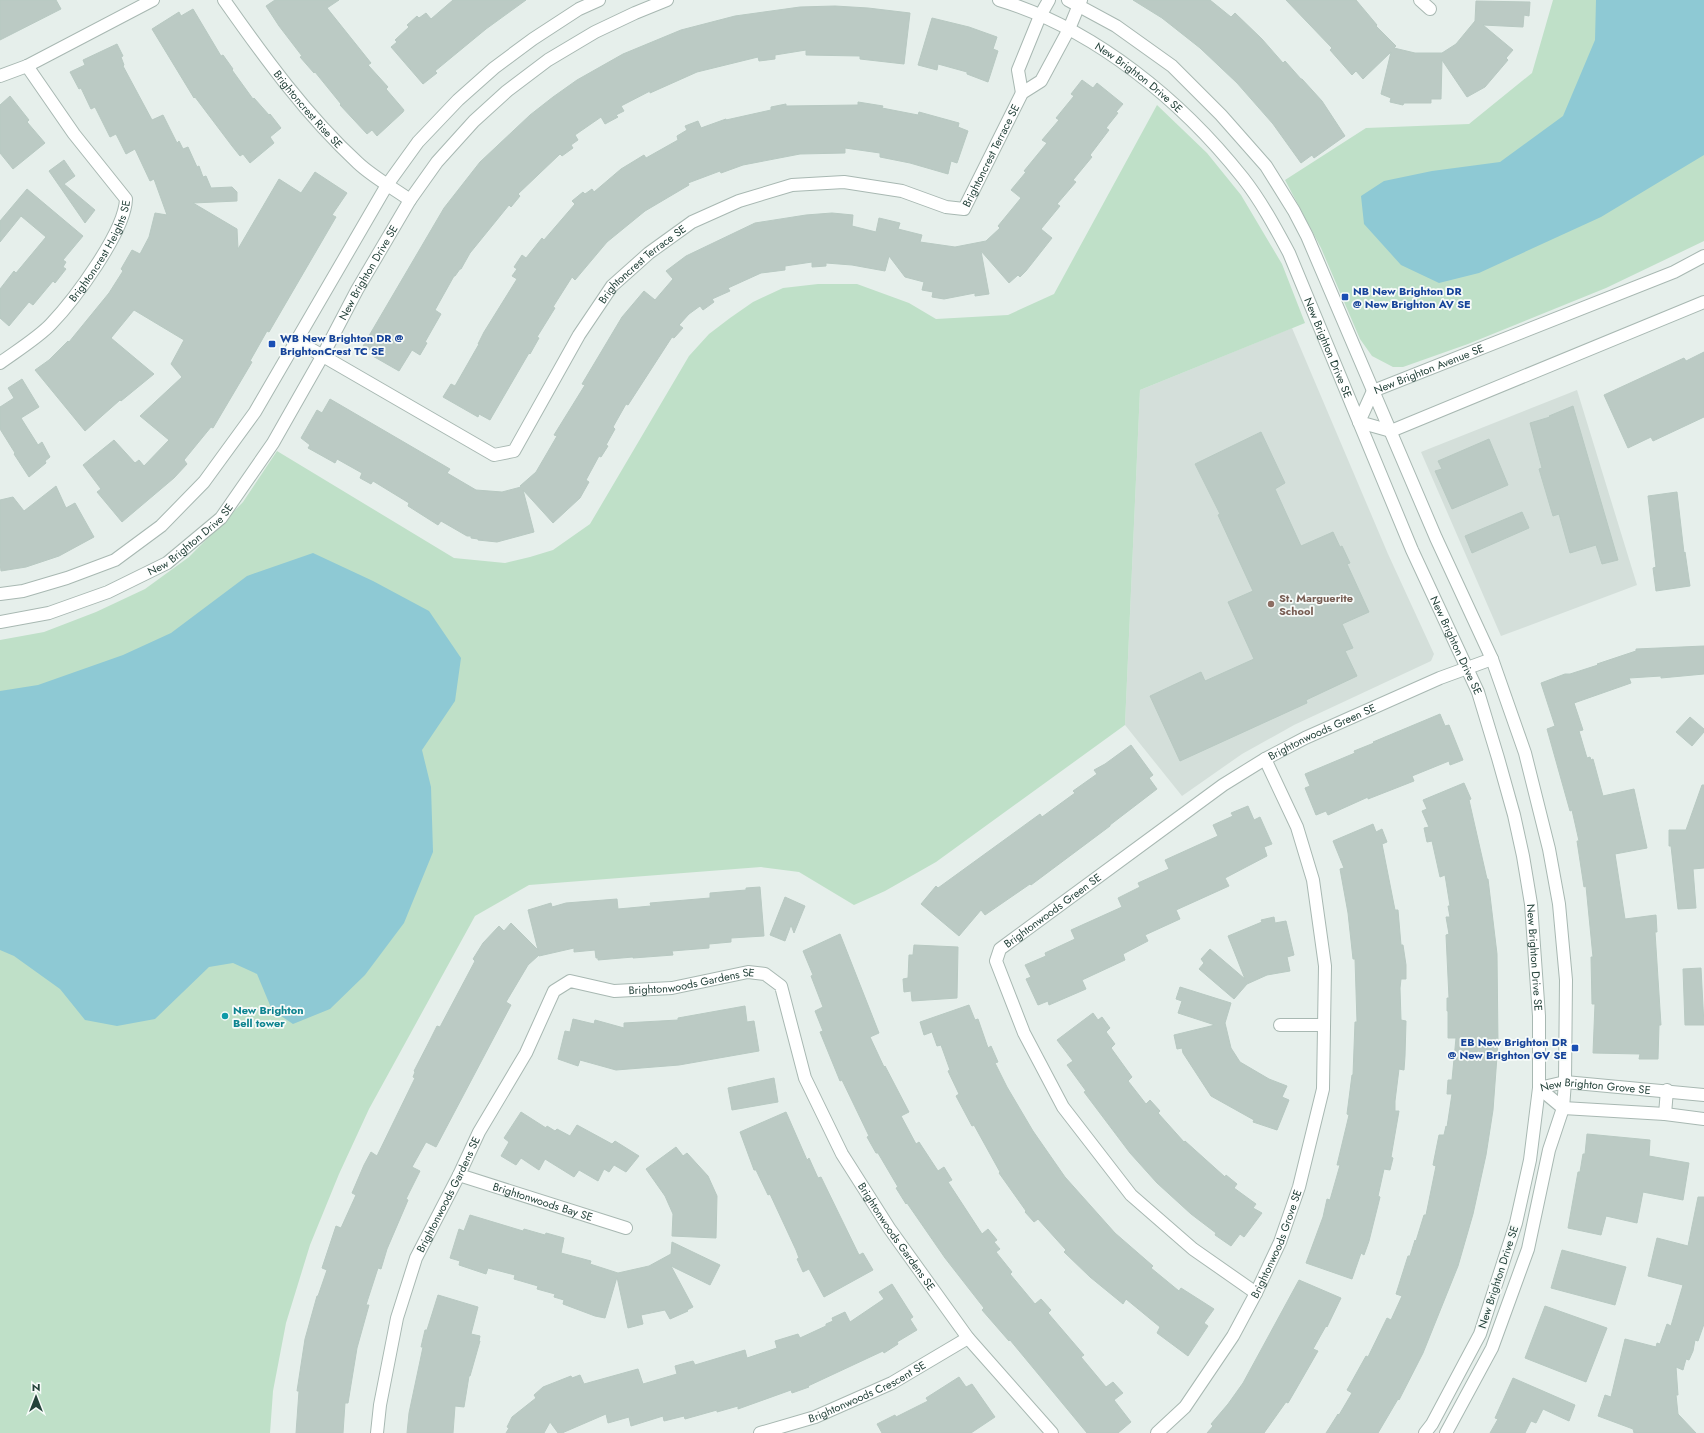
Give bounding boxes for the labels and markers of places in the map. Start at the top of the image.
place label: NB New Brighton DR @ New Brighton AV SE [1353,283,1471,312]
marker: NB New Brighton DR @ New Brighton AV SE [1340,292,1350,302]
place label: WB New Brighton DR @ BrightonCrest TC SE [280,330,404,359]
marker: WB New Brighton DR @ BrightonCrest TC SE [267,339,277,349]
place label: St. Marguerite School [1279,590,1353,619]
marker: St. Marguerite School [1266,599,1276,609]
place label: New Brighton Bell tower [233,1002,304,1031]
marker: New Brighton Bell tower [220,1011,230,1021]
place label: EB New Brighton DR @ New Brighton GV SE [1448,1034,1568,1063]
marker: EB New Brighton DR @ New Brighton GV SE [1570,1043,1580,1053]

